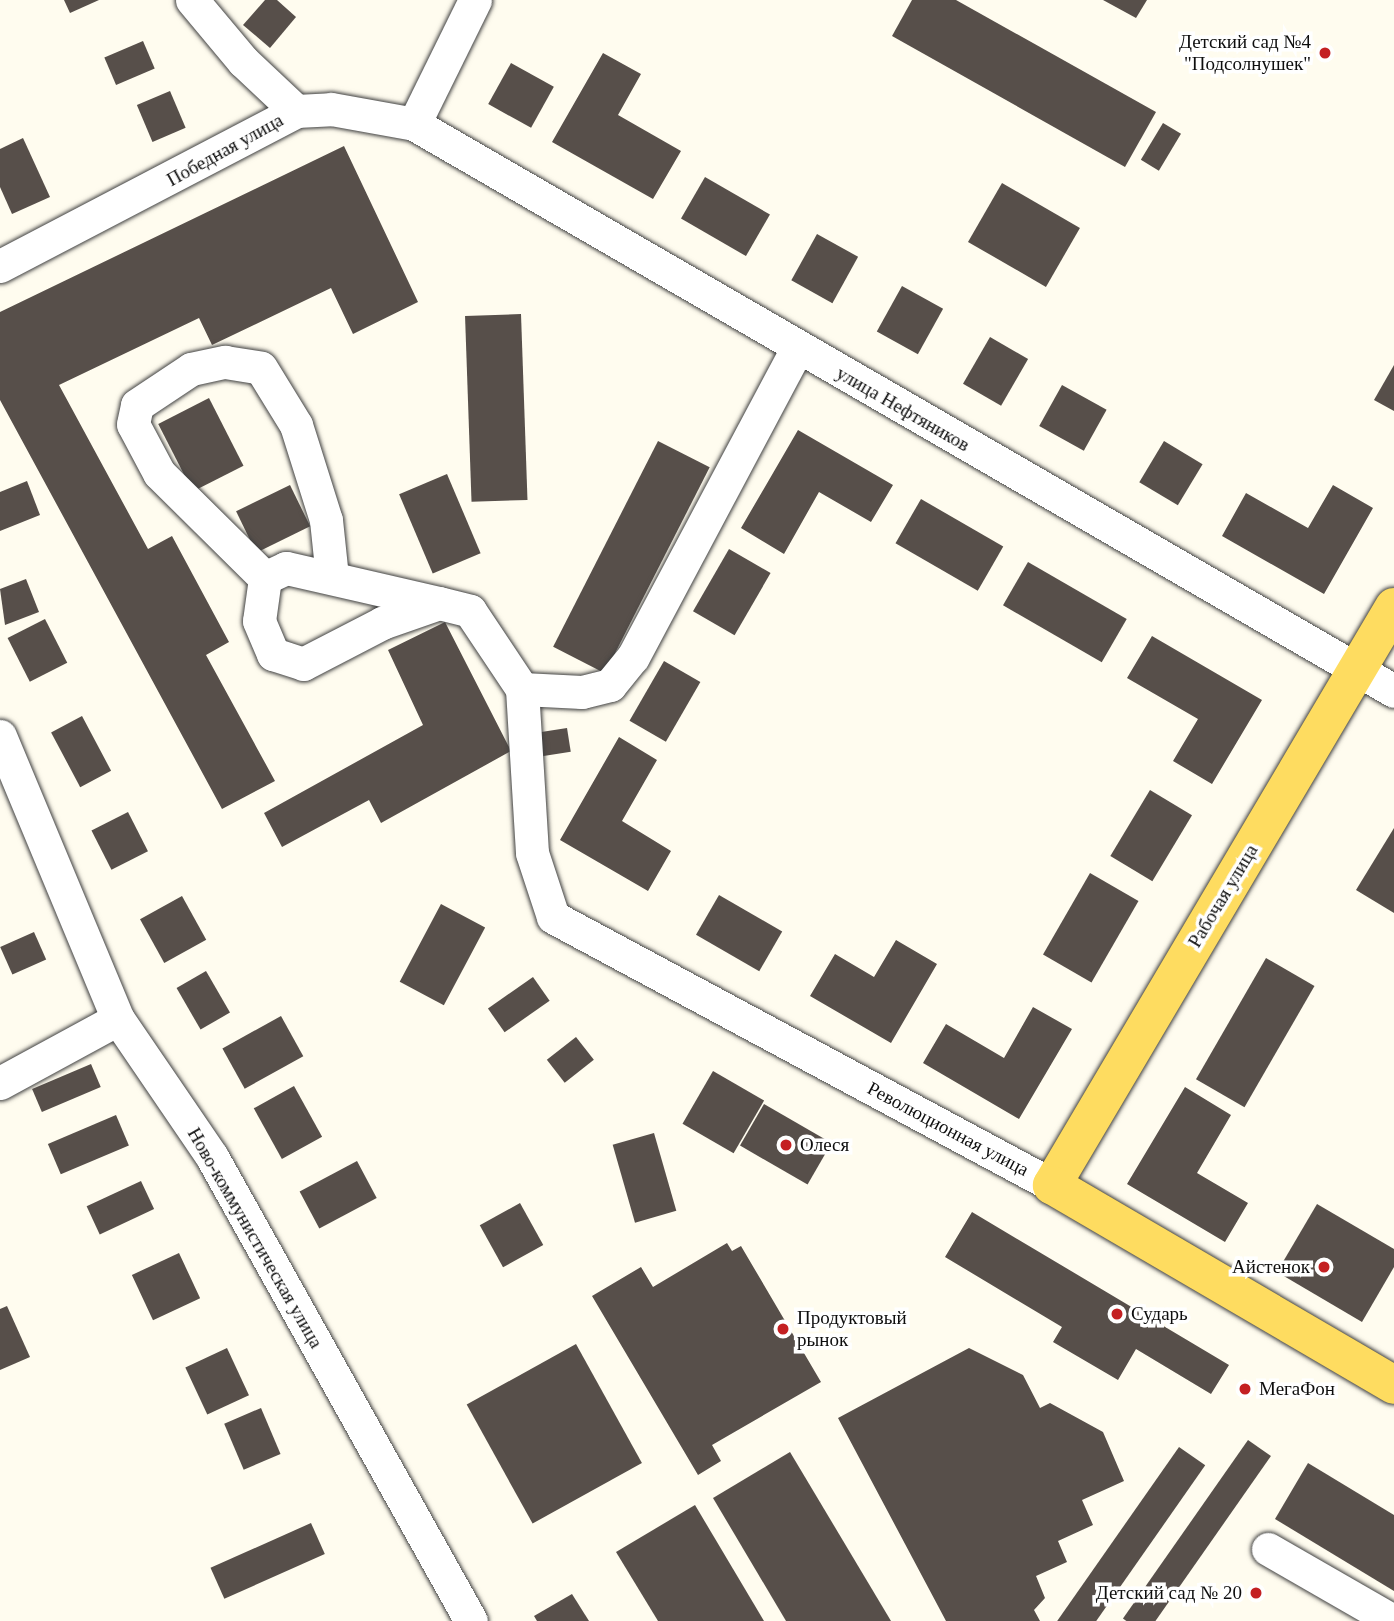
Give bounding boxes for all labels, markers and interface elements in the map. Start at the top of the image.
place label: Детский сад №4 "Подсолнушек" [1179,31,1311,75]
marker: Детский сад №4 "Подсолнушек" [1317,45,1333,61]
street label: Победная улица [163,109,287,191]
street label: улица Нефтяников [832,362,974,456]
street label: Рабочая улица [1183,840,1263,952]
street label: Революционная улица [863,1077,1033,1181]
street label: Ново-коммунистическая улица [182,1124,328,1352]
place label: Олеся [800,1134,849,1156]
marker: Олеся [778,1137,794,1153]
place label: Айстенок [1232,1256,1310,1278]
marker: Айстенок [1316,1259,1332,1275]
place label: Сударь [1131,1303,1188,1325]
marker: Сударь [1109,1306,1125,1322]
place label: Продуктовый рынок [797,1307,907,1351]
marker: Продуктовый рынок [775,1321,791,1337]
place label: МегаФон [1259,1378,1335,1400]
marker: МегаФон [1237,1381,1253,1397]
place label: Детский сад № 20 [1096,1582,1242,1604]
marker: Детский сад № 20 [1248,1585,1264,1601]

